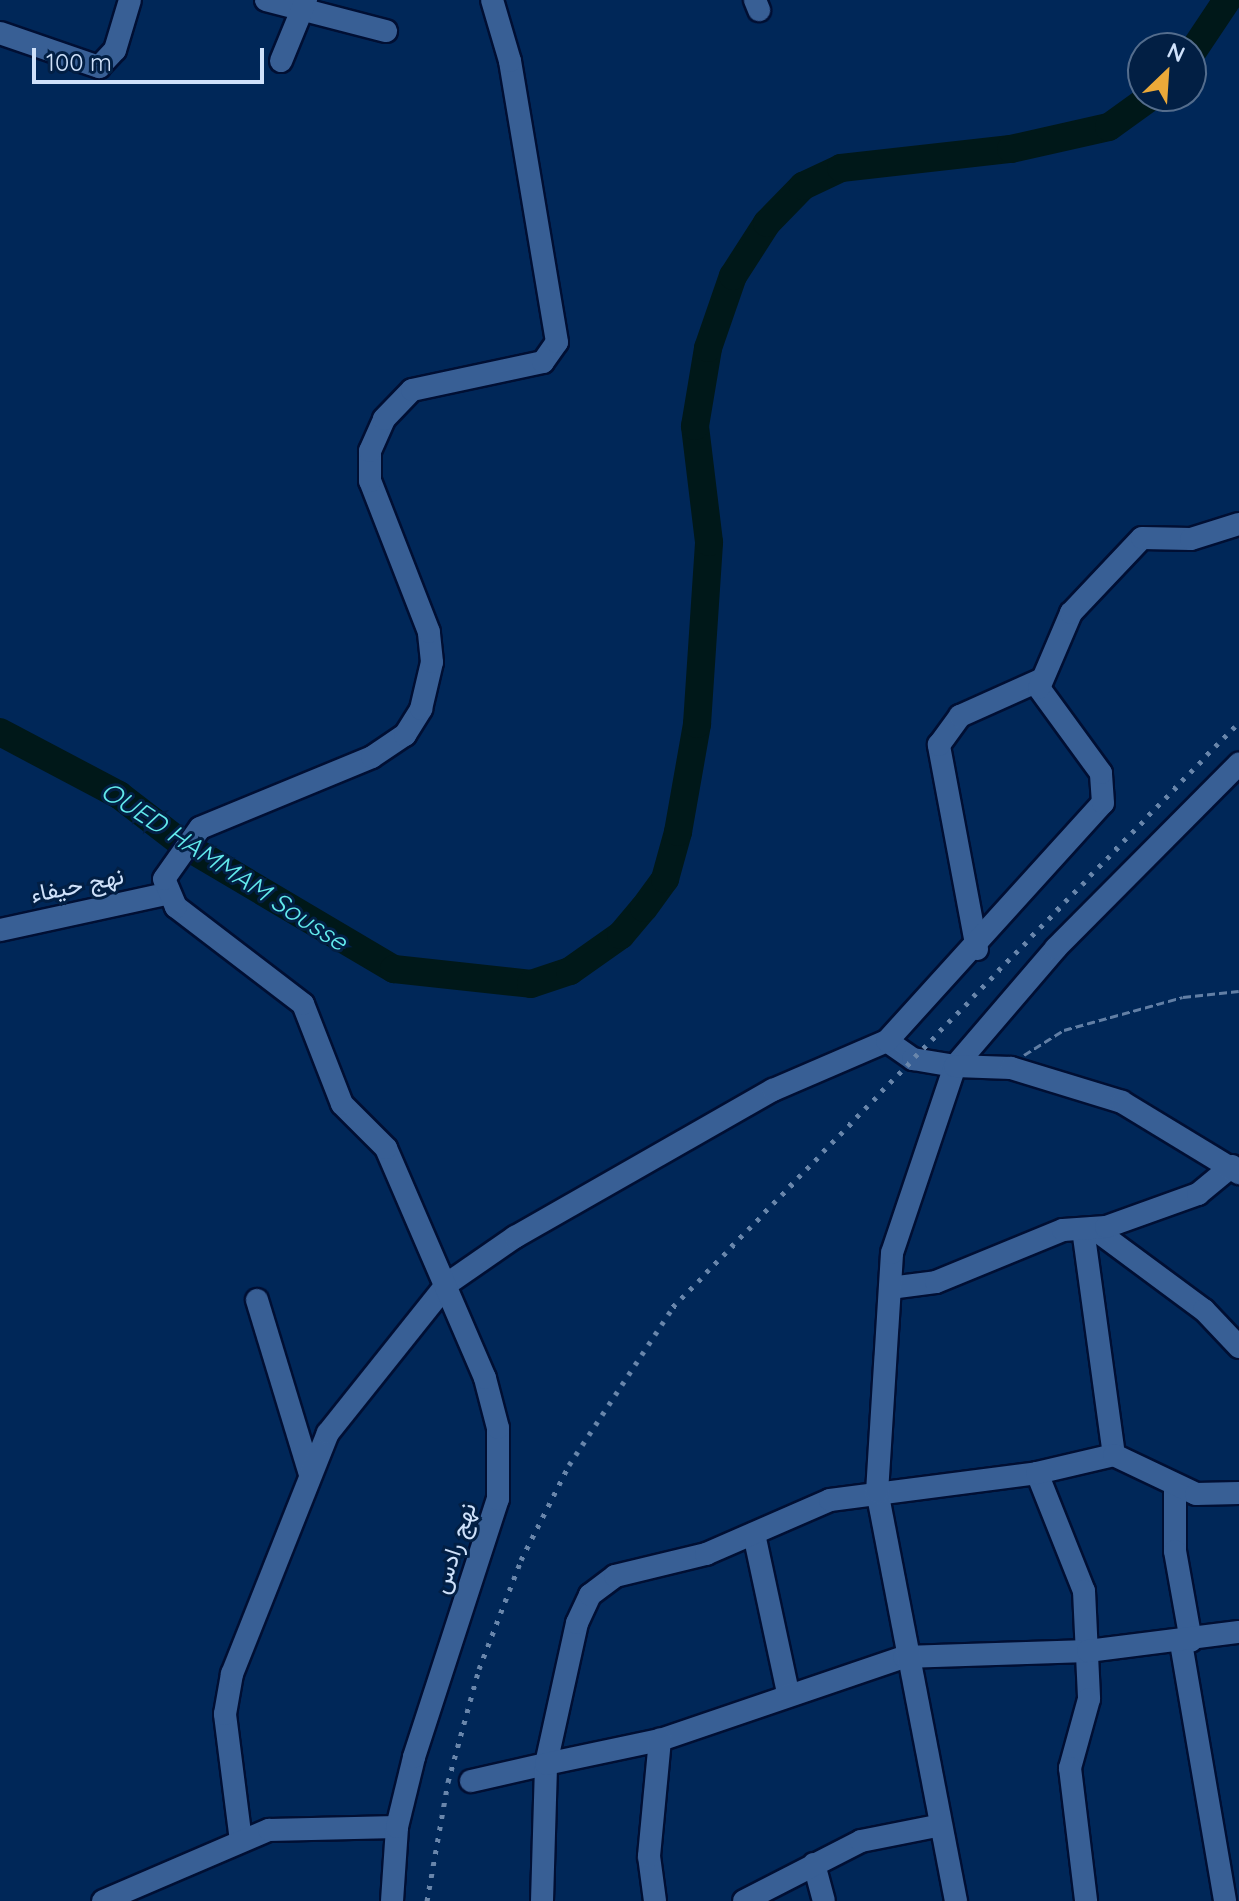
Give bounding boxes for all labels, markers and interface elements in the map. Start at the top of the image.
scale bar [36,32,268,82]
north arrow [1127,32,1207,112]
text: N [1163,36,1190,68]
text: 100 m [46,47,112,77]
water label: OUED HAMMAM Sousse [95,775,353,957]
street label: نهج حيفاء [28,861,126,909]
street label: نهج رادس [426,1499,482,1597]

